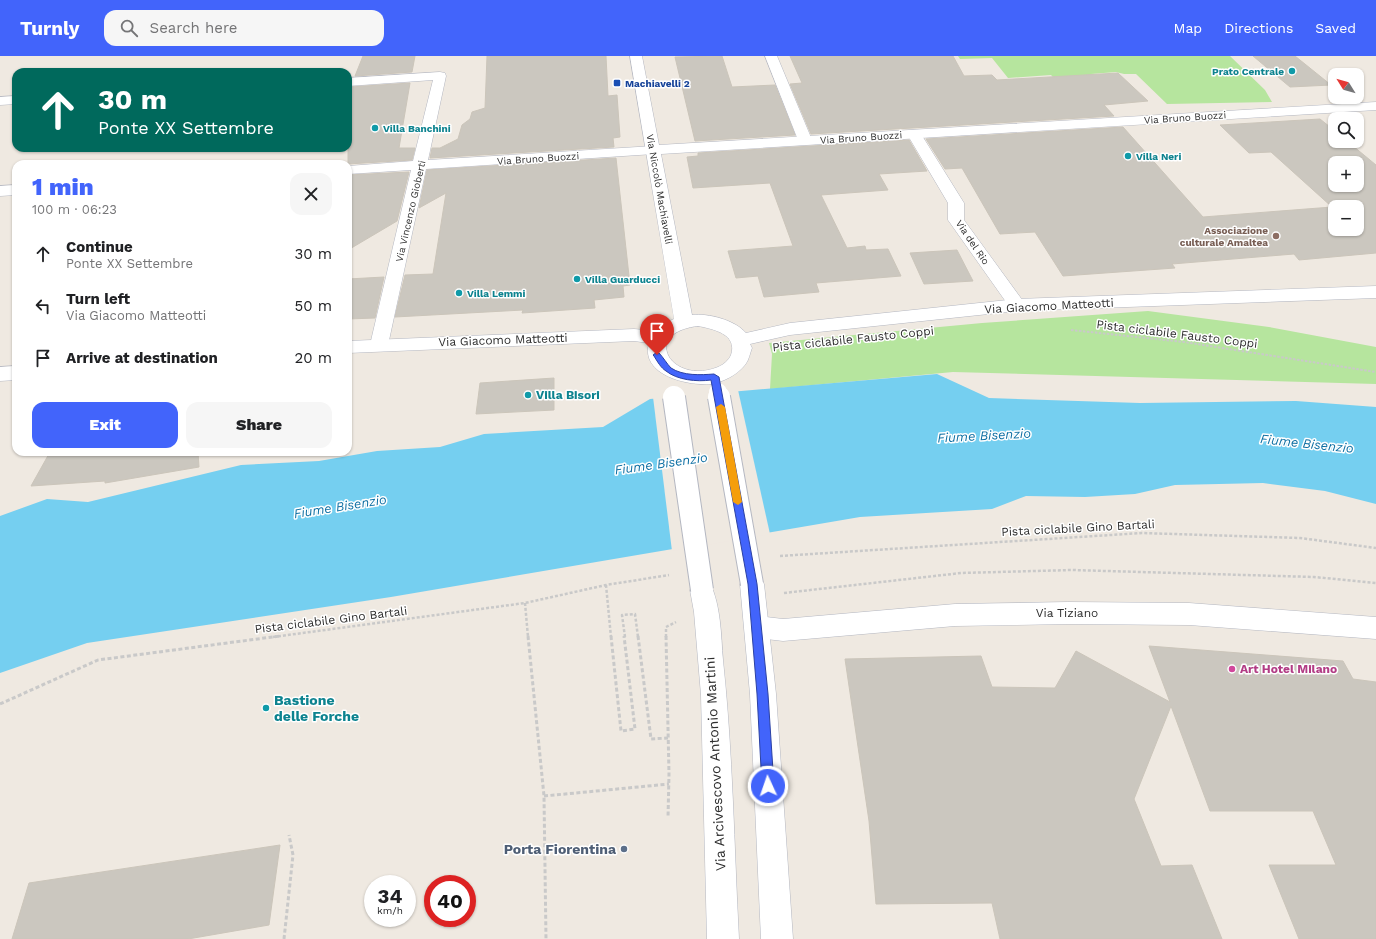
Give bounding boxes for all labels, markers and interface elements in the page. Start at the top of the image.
search box [104,10,384,46]
text: Turnly [20,17,80,40]
icon: search [118,17,140,39]
text: Search here [150,19,237,37]
text: Map [1174,20,1202,36]
text: Directions [1224,20,1293,36]
text: Saved [1315,20,1356,36]
place label: Prato Centrale [1212,66,1284,77]
marker: Prato Centrale [1287,66,1297,76]
north arrow [1328,68,1364,104]
map controls [1328,68,1364,236]
marker: Machiavelli 2 [612,78,622,88]
place label: Machiavelli 2 [625,78,690,89]
text: 30 m [98,83,167,116]
icon: ahead [32,84,84,136]
street label: Via Bruno Buozzi [1144,109,1226,126]
button: search [1328,112,1364,148]
text: Ponte XX Settembre [98,117,274,138]
marker: Villa Banchini [370,123,380,133]
place label: Villa Banchini [383,123,451,134]
street label: Via Bruno Buozzi [820,129,902,146]
street label: Via Niccolò Machiavelli [644,133,675,245]
street label: Via Bruno Buozzi [497,150,579,167]
marker: Villa Neri [1123,151,1133,161]
place label: Villa Neri [1136,151,1181,162]
button: + [1328,156,1364,192]
street label: Via Vincenzo Gioberti [393,159,428,263]
text: 1 min [32,173,94,201]
button: close [290,173,332,215]
button: − [1328,200,1364,236]
text: 100 m · 06:23 [32,202,117,217]
street label: Via del Rio [954,218,992,267]
place label: Associazione culturale Amaltea [1180,225,1268,248]
marker: Associazione culturale Amaltea [1271,231,1281,241]
text: Continue [66,238,133,256]
icon: ahead [32,243,54,265]
text: 30 m [295,245,332,263]
text: Ponte XX Settembre [66,256,193,271]
marker: Villa Guarducci [572,274,582,284]
place label: Villa Guarducci [585,274,660,285]
marker: Villa Lemmi [454,288,464,298]
place label: Villa Lemmi [467,288,525,299]
text: Turn left [66,290,130,308]
icon: left [32,295,54,317]
street label: Via Giacomo Matteotti [984,296,1114,316]
text: 50 m [295,297,332,315]
text: Via Giacomo Matteotti [66,308,206,323]
pin [640,314,674,355]
street label: Pista ciclabile Fausto Coppi [1096,317,1258,351]
icon: arrive [646,320,668,342]
street label: Pista ciclabile Fausto Coppi [772,324,934,354]
street label: Via Giacomo Matteotti [438,331,568,349]
icon: arrive [32,347,54,369]
text: Arrive at destination [66,349,218,367]
text: 20 m [295,349,332,367]
place label: Villa Bisori [536,388,600,402]
marker: Villa Bisori [523,390,533,400]
button: Exit [32,402,178,448]
button: Share [186,402,332,448]
water label: Fiume Bisenzio [937,426,1031,445]
water label: Fiume Bisenzio [1259,431,1354,456]
water label: Fiume Bisenzio [614,450,709,477]
water label: Fiume Bisenzio [293,492,388,521]
street label: Pista ciclabile Gino Bartali [1001,517,1155,539]
street label: Pista ciclabile Gino Bartali [254,604,408,636]
street label: Via Tiziano [1036,606,1098,620]
street label: Via Arcivescovo Antonio Martini [701,656,729,872]
place label: Art Hotel Milano [1240,662,1337,676]
marker: Art Hotel Milano [1227,664,1237,674]
place label: Bastione delle Forche [274,692,359,724]
marker: Bastione delle Forche [261,703,271,713]
position arrow [747,765,789,807]
place label: Porta Fiorentina [504,841,617,857]
marker: Porta Fiorentina [619,844,629,854]
speed limit sign: 40 [424,875,476,927]
text: 34 [378,884,402,908]
text: km/h [377,905,403,916]

